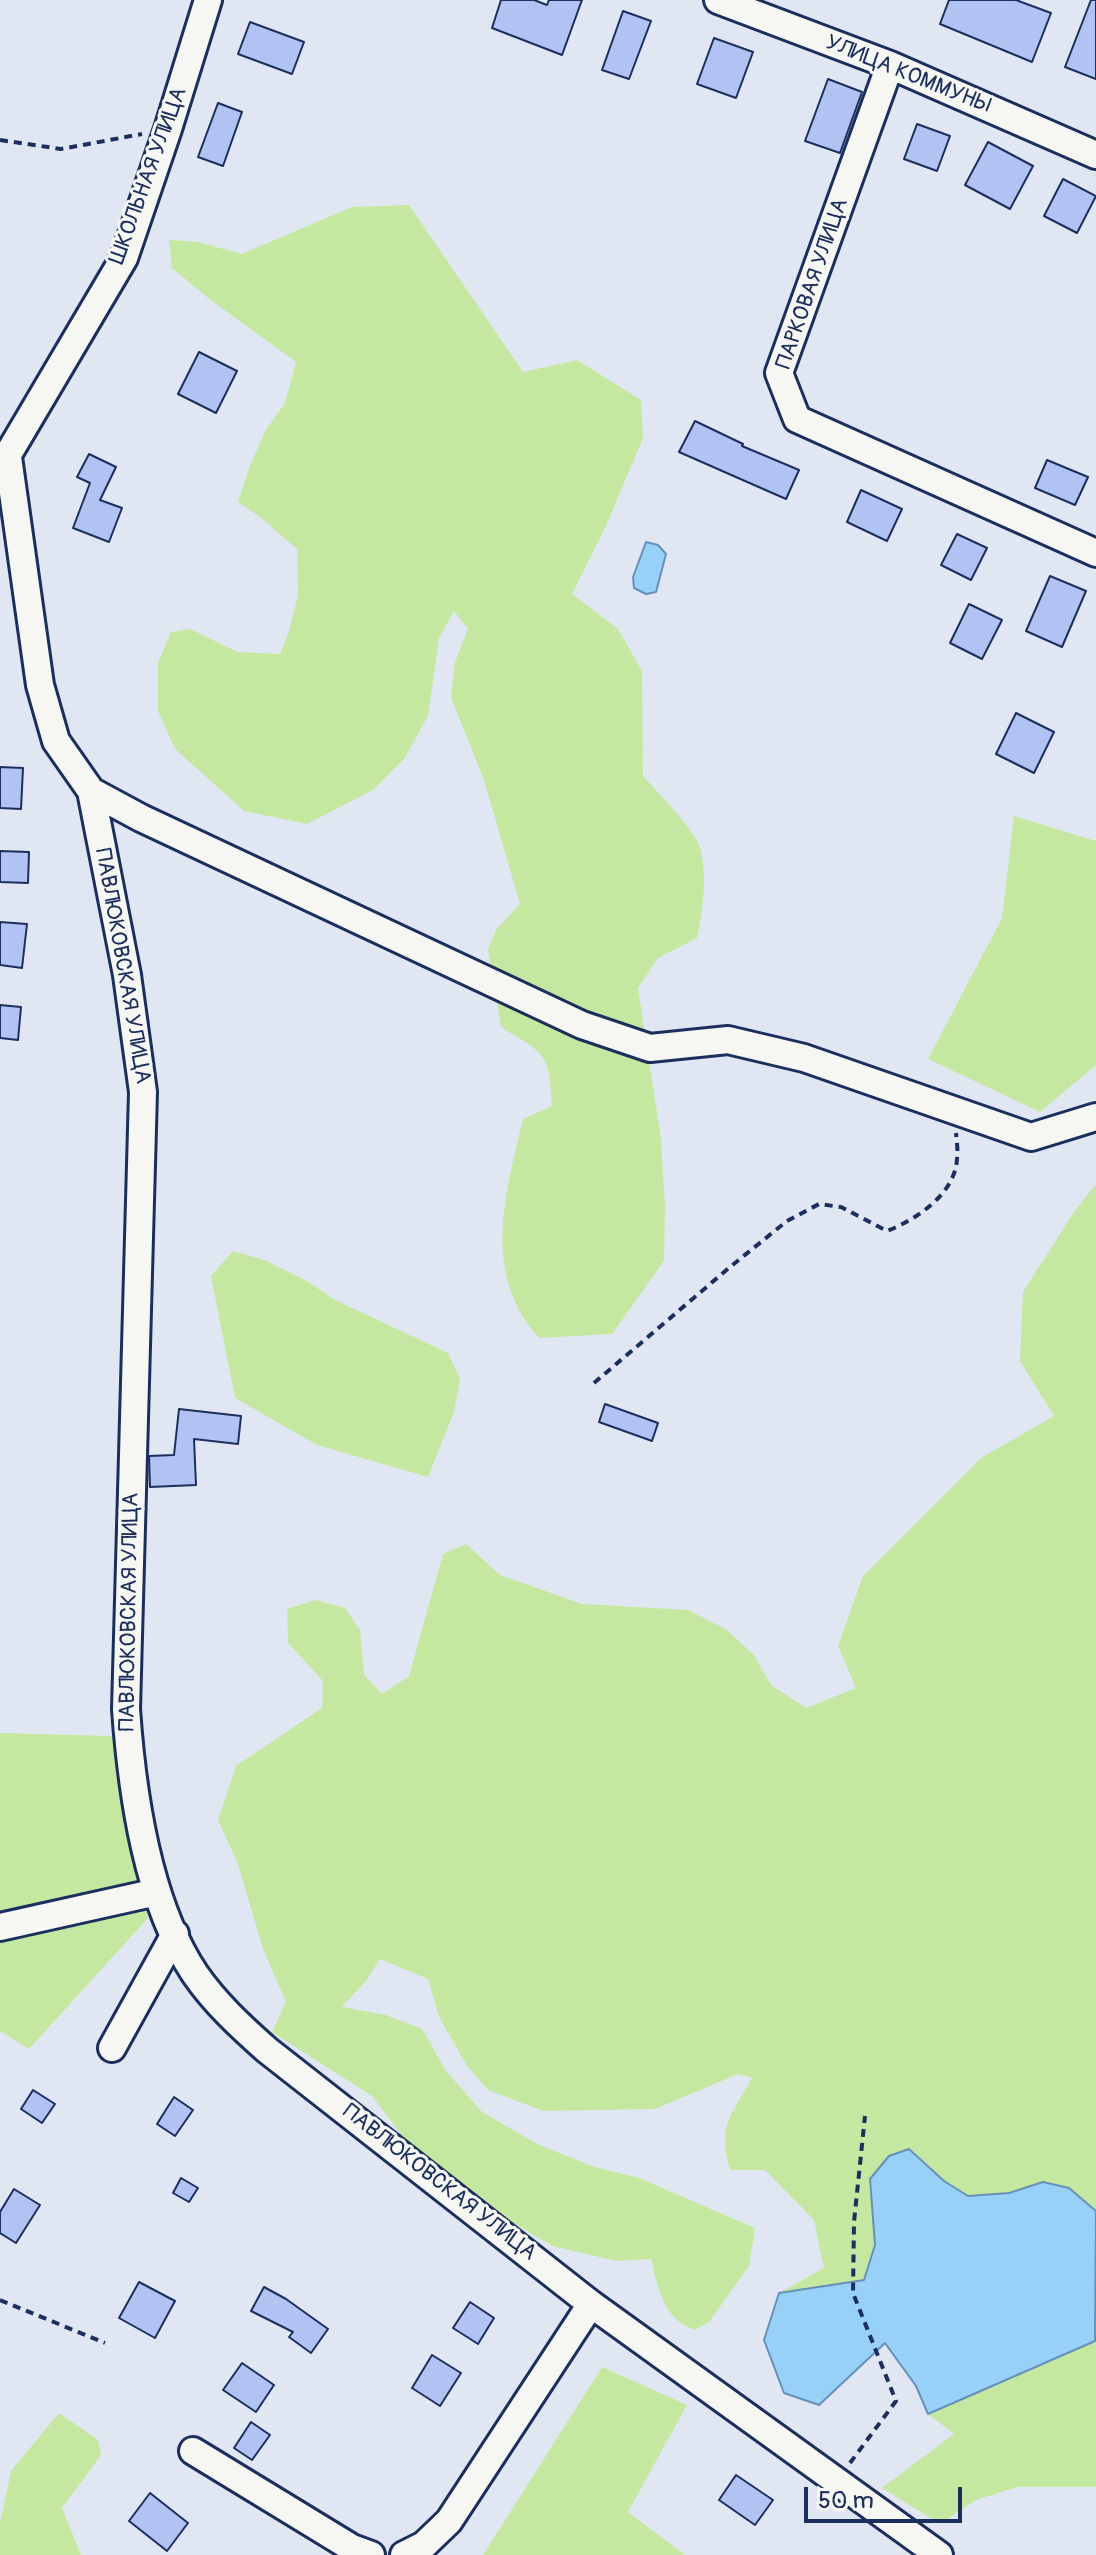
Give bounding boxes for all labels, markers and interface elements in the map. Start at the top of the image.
street label: УЛИЦА КОММУНЫ [822,30,994,120]
street label: ШКОЛЬНАЯ УЛИЦА [105,84,193,268]
street label: ПАРКОВАЯ УЛИЦА [771,195,855,373]
street label: ПАВЛЮКОВСКАЯ УЛИЦА [88,846,156,1086]
street label: ПАВЛЮКОВСКАЯ УЛИЦА [115,1492,145,1732]
street label: ПАВЛЮКОВСКАЯ УЛИЦА [337,2099,541,2267]
scale bar [808,2471,966,2521]
text: 50 m [818,2486,874,2515]

